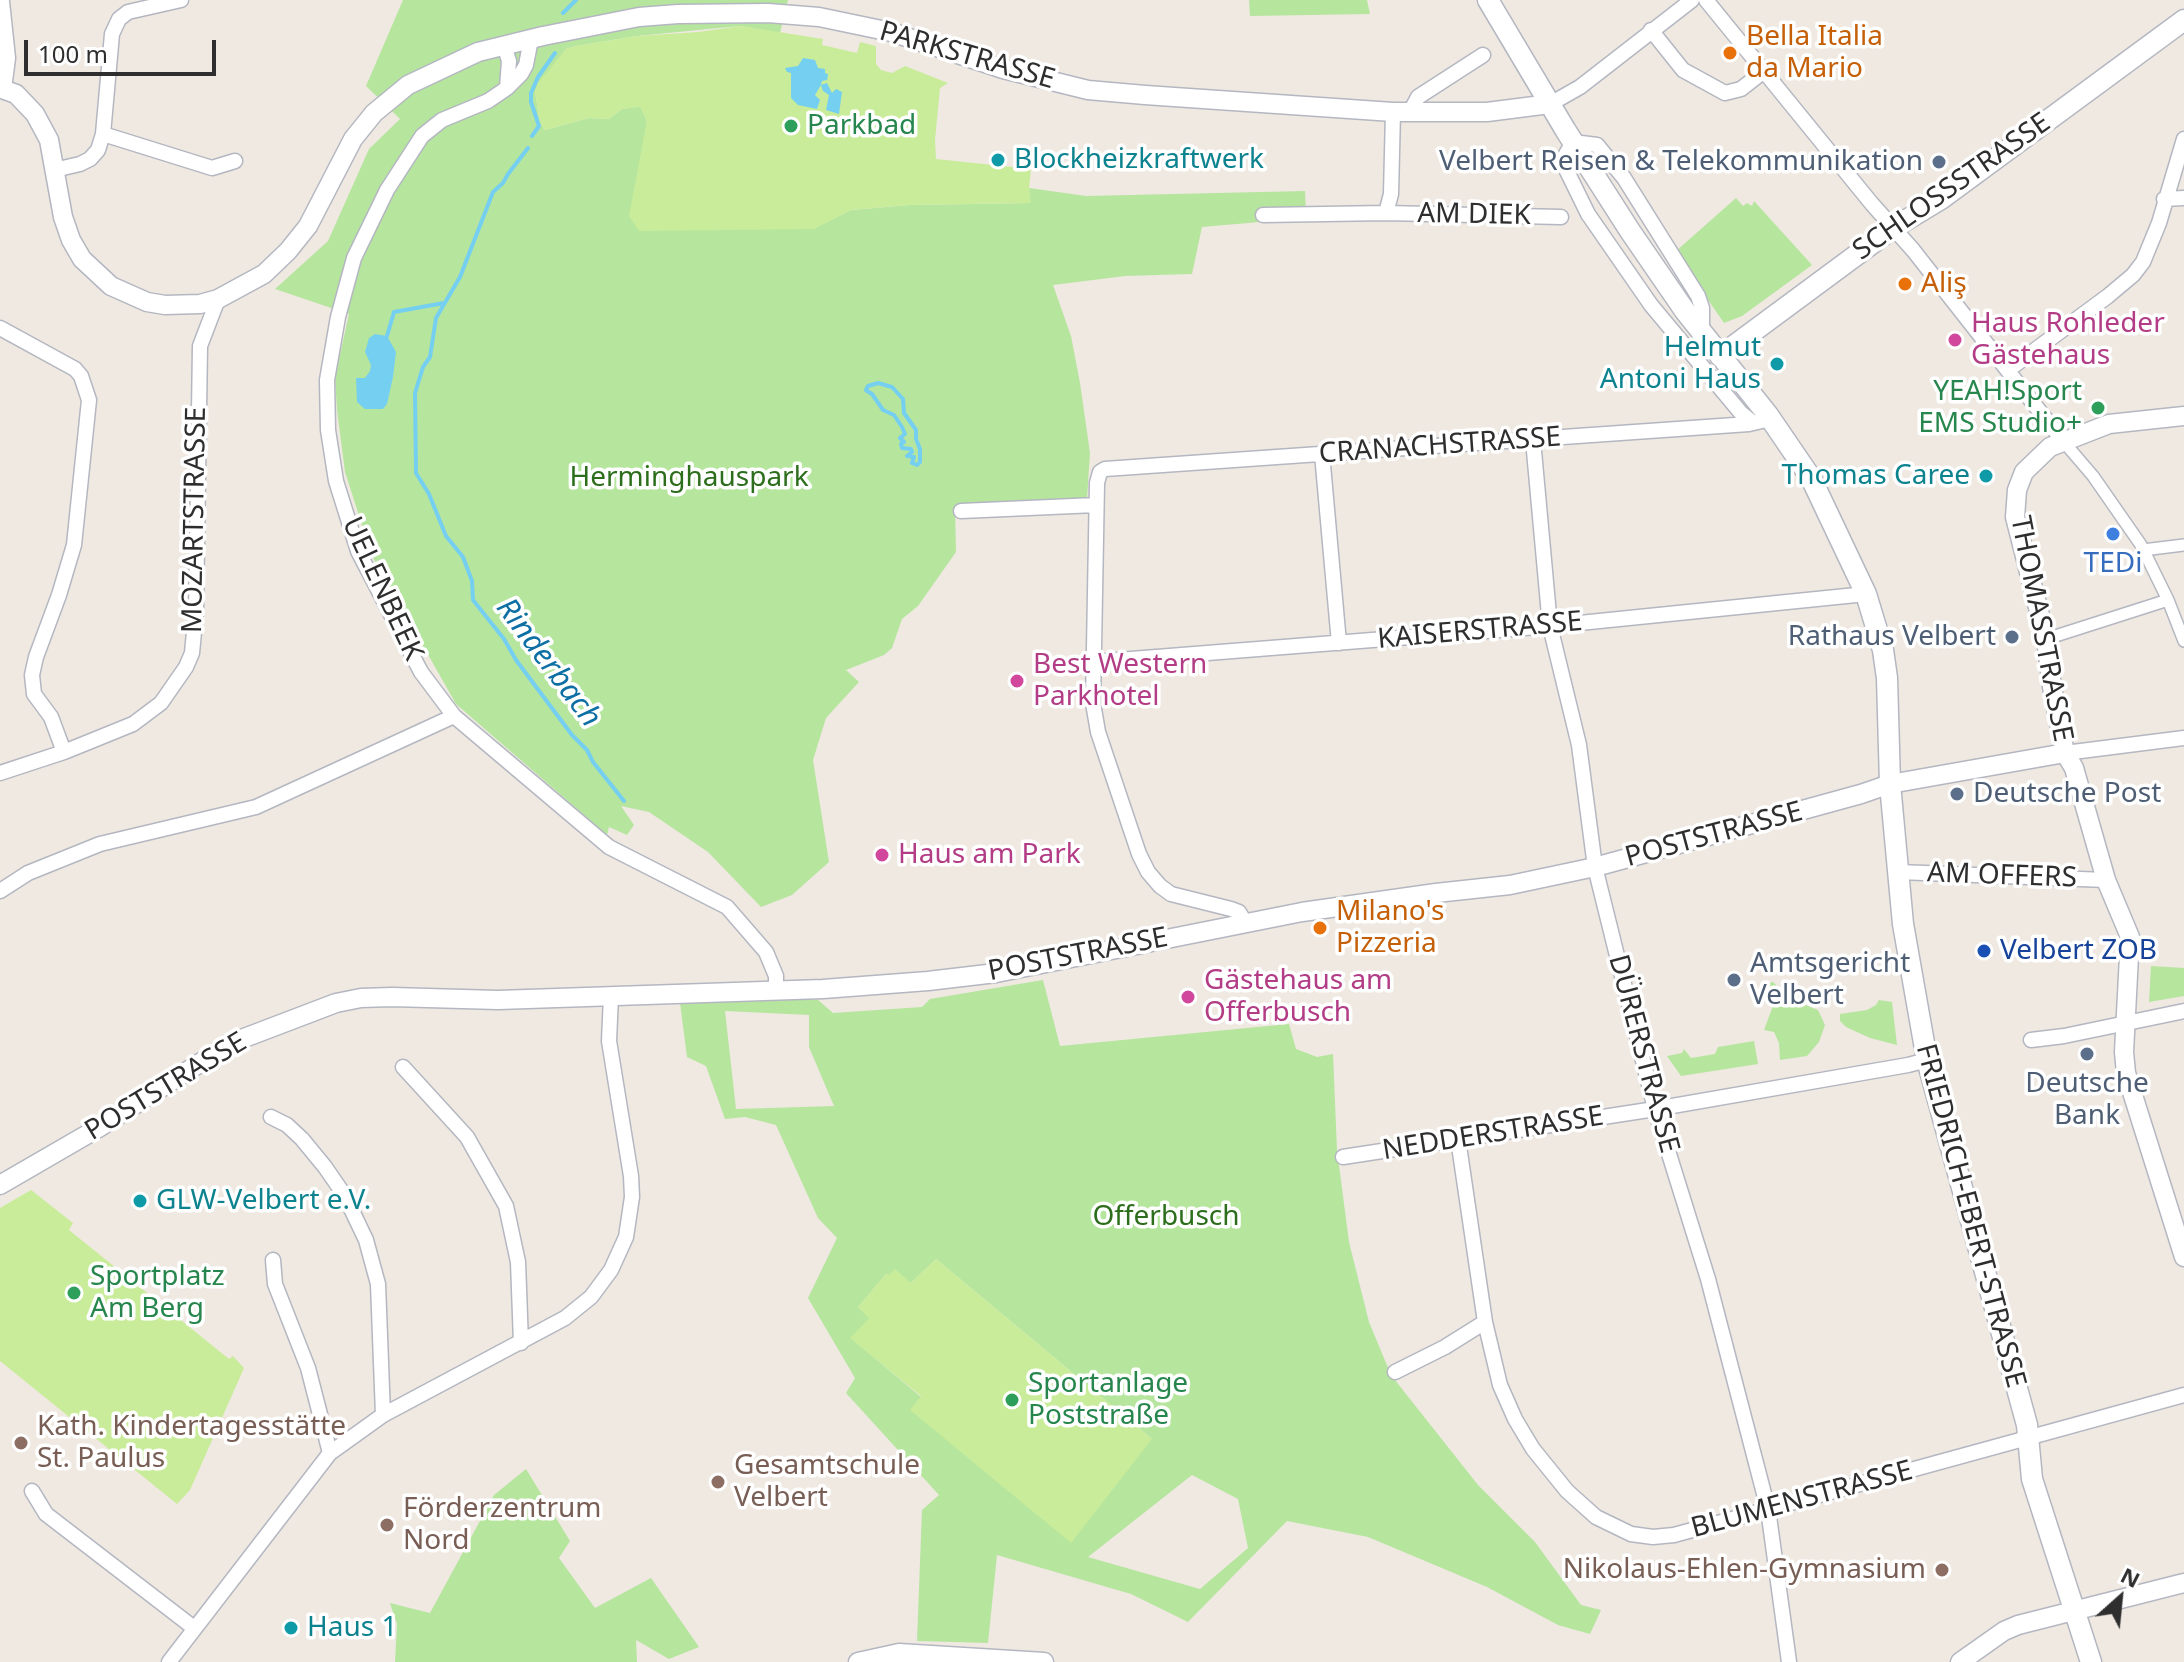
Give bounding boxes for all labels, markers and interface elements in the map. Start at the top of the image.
street label: PARKSTRASSE [876,15,1058,97]
place label: Bella Italia da Mario [1746,20,1883,86]
scale bar [28,24,220,74]
text: 100 m [38,37,108,70]
marker: Bella Italia da Mario [1721,44,1739,62]
street label: SCHLOSSSTRASSE [1847,106,2057,268]
place label: Parkbad [807,109,916,143]
marker: Parkbad [782,117,800,135]
place label: Blockheizkraftwerk [1014,143,1264,177]
place label: Velbert Reisen & Telekommunikation [1439,145,1923,179]
marker: Blockheizkraftwerk [989,151,1007,169]
marker: Velbert Reisen & Telekommunikation [1930,153,1948,171]
street label: AM DIEK [1417,197,1531,233]
place label: Aliş [1921,267,1967,301]
marker: Aliş [1896,275,1914,293]
place label: Haus Rohleder Gästehaus [1971,307,2165,373]
place label: Helmut Antoni Haus [1600,331,1761,397]
marker: Haus Rohleder Gästehaus [1946,331,1964,349]
marker: Helmut Antoni Haus [1768,355,1786,373]
place label: YEAH!Sport EMS Studio+ [1918,375,2082,441]
marker: YEAH!Sport EMS Studio+ [2089,399,2107,417]
street label: MOZARTSTRASSE [176,407,214,633]
street label: CRANACHSTRASSE [1318,421,1562,471]
place label: Thomas Caree [1782,459,1970,493]
park label: Herminghauspark [569,461,809,495]
marker: Thomas Caree [1977,467,1995,485]
street label: UELENBEEK [334,512,430,666]
street label: THOMASSTRASSE [2003,513,2079,745]
marker: TEDi [2104,525,2122,543]
place label: TEDi [2084,547,2142,581]
water label: Rinderbach [488,591,608,735]
street label: KAISERSTRASSE [1376,605,1584,657]
place label: Rathaus Velbert [1788,620,1996,654]
marker: Rathaus Velbert [2003,628,2021,646]
place label: Best Western Parkhotel [1033,648,1207,714]
marker: Best Western Parkhotel [1008,672,1026,690]
place label: Deutsche Post [1973,777,2161,811]
marker: Deutsche Post [1948,785,1966,803]
street label: POSTSTRASSE [1622,795,1806,875]
place label: Haus am Park [898,838,1081,872]
marker: Haus am Park [873,846,891,864]
street label: AM OFFERS [1927,857,2077,895]
place label: Milano's Pizzeria [1336,895,1444,961]
marker: Milano's Pizzeria [1311,919,1329,937]
street label: POSTSTRASSE [985,921,1171,989]
place label: Velbert ZOB [2000,934,2157,968]
marker: Velbert ZOB [1975,942,1993,960]
place label: Amtsgericht Velbert [1750,947,1910,1013]
street label: DÜRERSTRASSE [1600,951,1686,1157]
place label: Gästehaus am Offerbusch [1204,964,1392,1030]
marker: Amtsgericht Velbert [1725,971,1743,989]
marker: Gästehaus am Offerbusch [1179,988,1197,1006]
street label: POSTSTRASSE [79,1026,253,1148]
street label: FRIEDRICH-EBERT-STRASSE [1908,1040,2032,1392]
marker: Deutsche Bank [2078,1045,2096,1063]
place label: Deutsche Bank [2025,1067,2149,1133]
street label: NEDDERSTRASSE [1380,1100,1606,1168]
place label: GLW-Velbert e.V. [156,1184,371,1218]
marker: GLW-Velbert e.V. [131,1192,149,1210]
park label: Offerbusch [1092,1200,1240,1234]
place label: Sportplatz Am Berg [90,1260,225,1326]
marker: Sportplatz Am Berg [65,1284,83,1302]
place label: Sportanlage Poststraße [1028,1367,1188,1433]
marker: Sportanlage Poststraße [1003,1391,1021,1409]
place label: Kath. Kindertagesstätte St. Paulus [37,1410,346,1476]
marker: Kath. Kindertagesstätte St. Paulus [12,1434,30,1452]
place label: Gesamtschule Velbert [734,1449,920,1515]
street label: BLUMENSTRASSE [1688,1454,1916,1546]
marker: Gesamtschule Velbert [709,1473,727,1491]
place label: Förderzentrum Nord [403,1492,601,1558]
marker: Förderzentrum Nord [378,1516,396,1534]
place label: Nikolaus-Ehlen-Gymnasium [1563,1553,1926,1587]
north arrow [2080,1558,2160,1638]
text: N [2116,1559,2146,1594]
marker: Nikolaus-Ehlen-Gymnasium [1933,1561,1951,1579]
place label: Haus 1 [307,1611,397,1645]
marker: Haus 1 [282,1619,300,1637]

